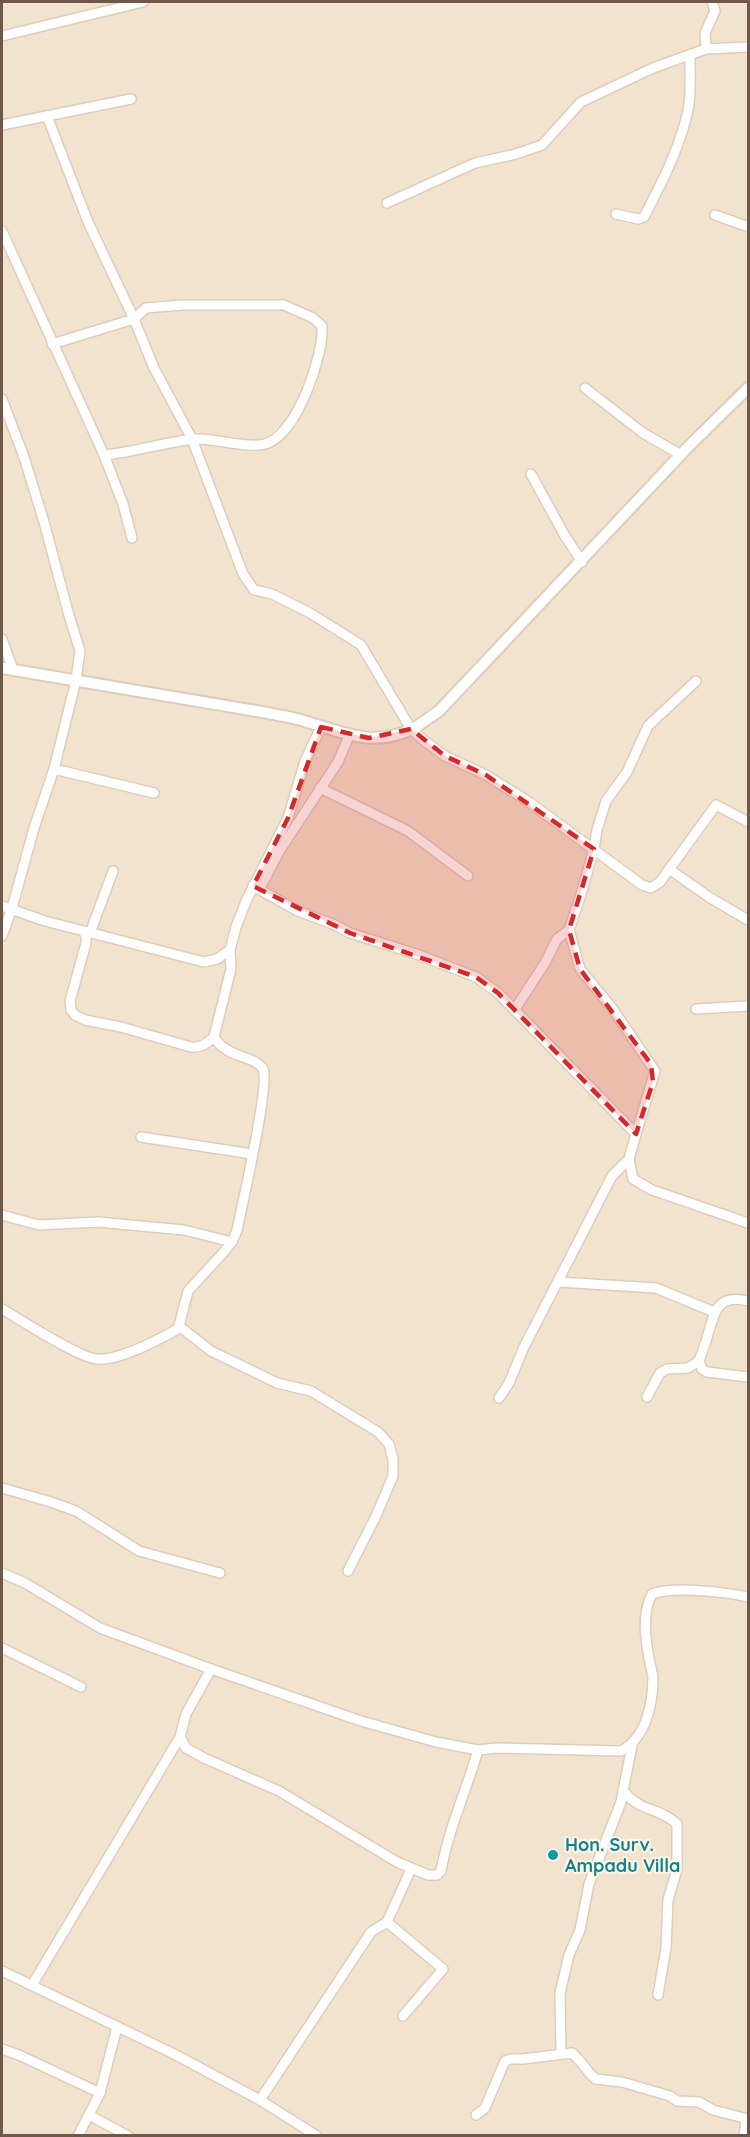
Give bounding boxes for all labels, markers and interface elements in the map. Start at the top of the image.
place label: Hon. Surv. Ampadu Villa [565,1833,680,1877]
marker: Hon. Surv. Ampadu Villa [546,1848,560,1862]

